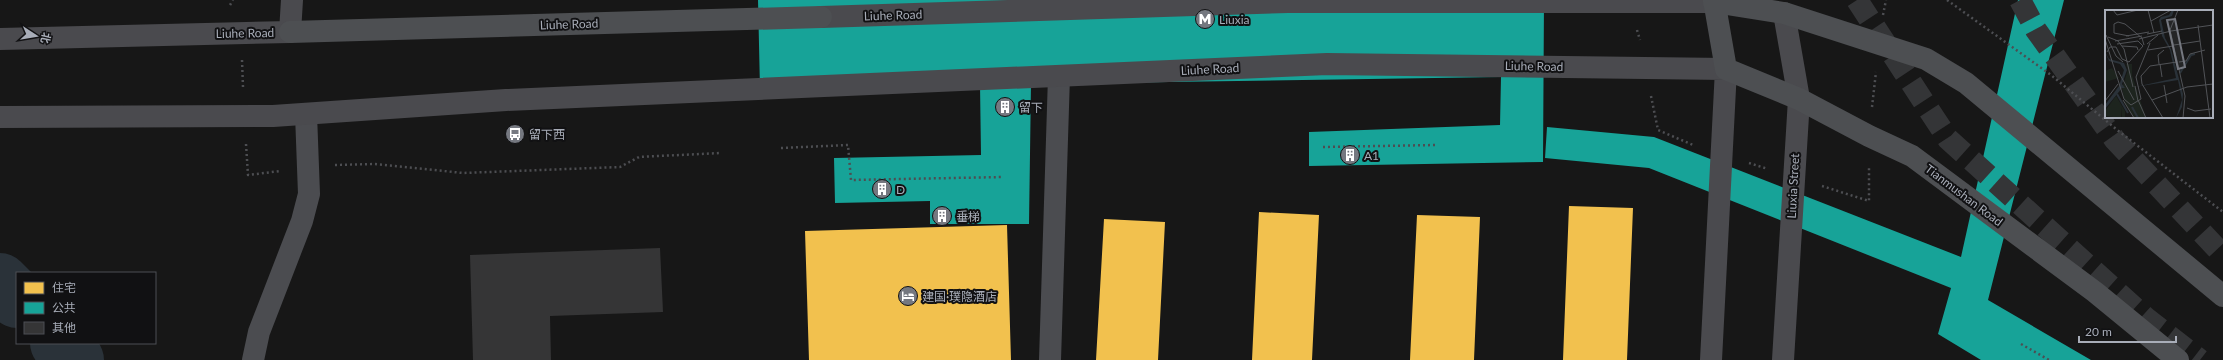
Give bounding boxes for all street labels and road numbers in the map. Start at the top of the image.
street label: Liuhe Road [864,6,922,24]
street label: Liuhe Road [540,15,598,33]
street label: Liuhe Road [216,25,274,41]
street label: Liuhe Road [1505,58,1563,74]
street label: Liuhe Road [1180,60,1240,78]
street label: Liuxia Street [1784,152,1802,219]
street label: Tianmushan Road [1922,161,2006,229]

